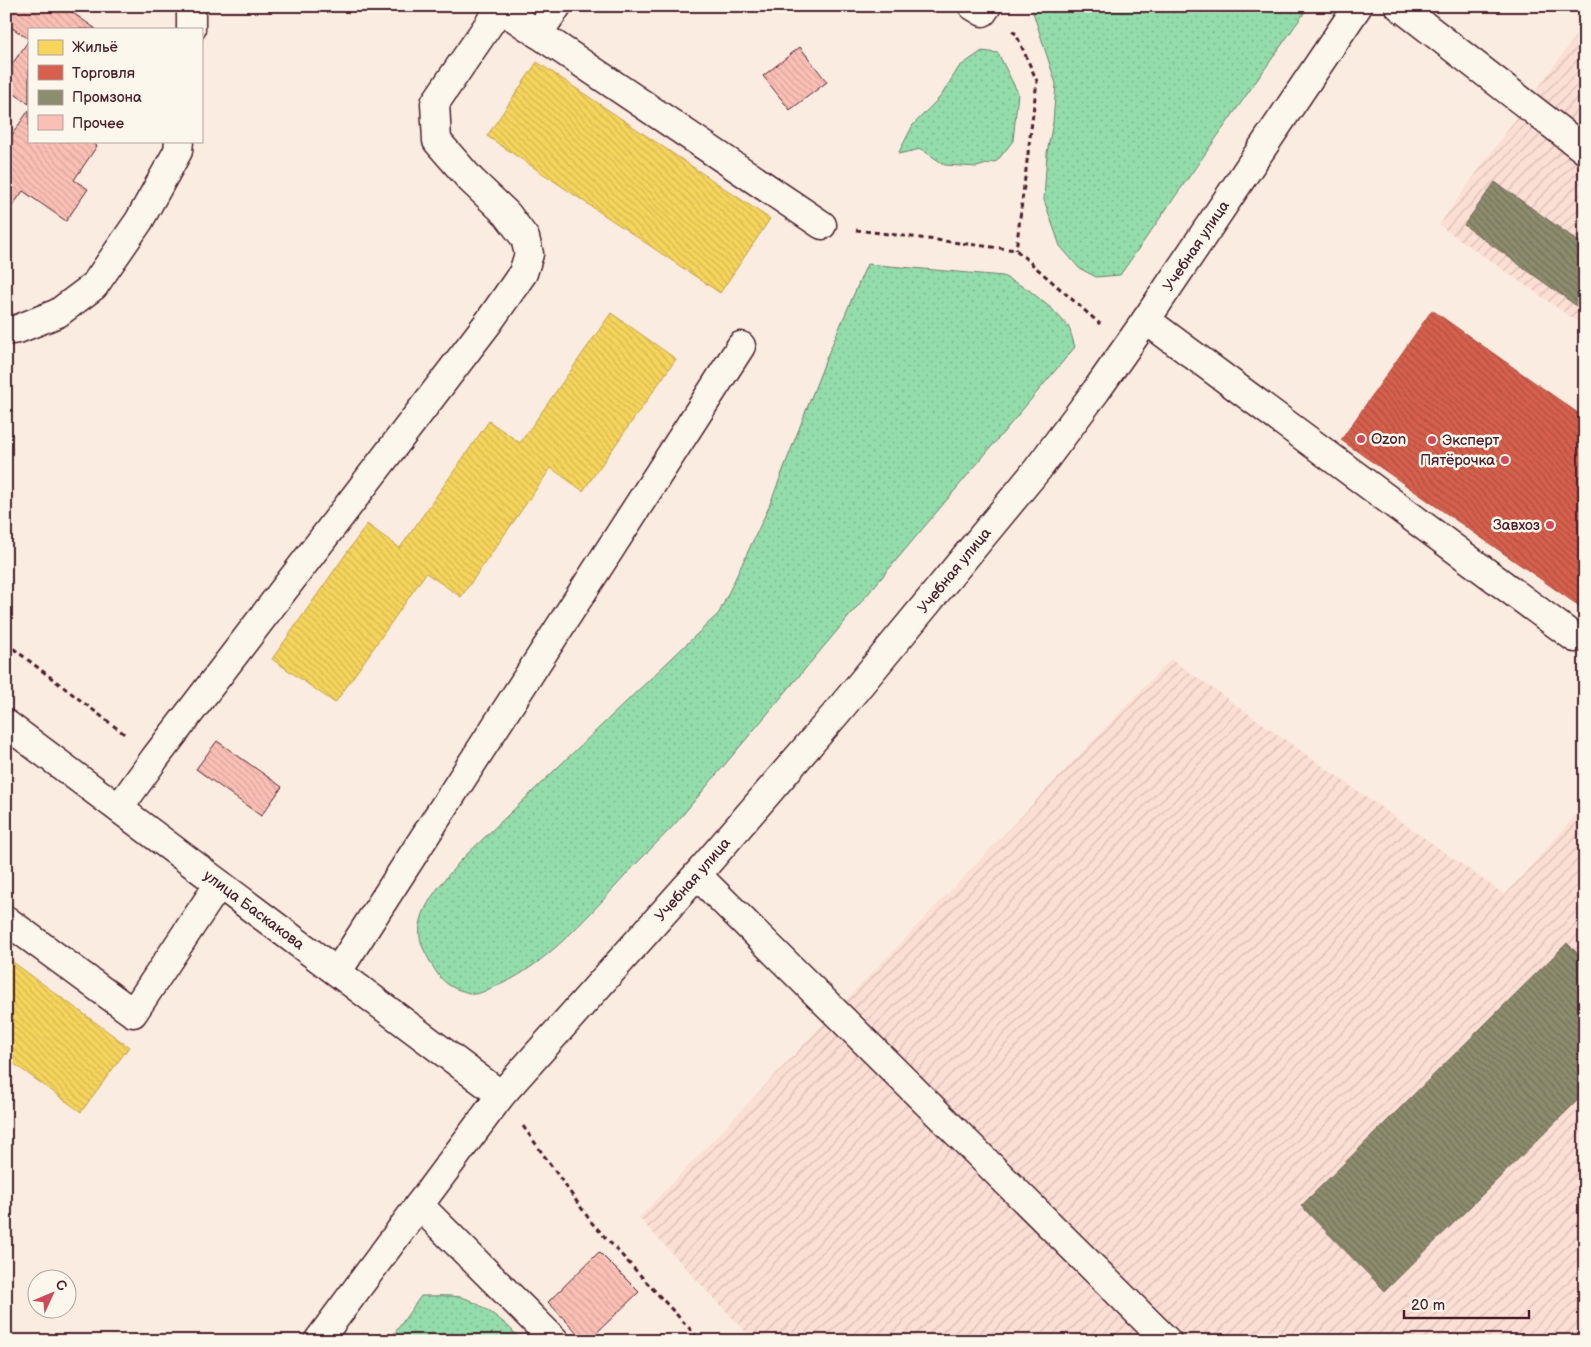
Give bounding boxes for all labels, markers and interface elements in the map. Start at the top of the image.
legend [28,28,202,142]
text: Жильё [72,38,118,57]
text: Торговля [72,64,135,83]
text: Промзона [72,88,142,107]
text: Прочее [72,114,124,133]
street label: Учебная улица [1159,197,1234,295]
place label: Ozon [1371,430,1406,449]
place label: Эксперт [1442,431,1499,450]
marker: Ozon [1355,433,1367,445]
marker: Эксперт [1426,434,1438,446]
place label: Пятёрочка [1420,451,1495,470]
marker: Пятёрочка [1499,454,1511,466]
place label: Завхоз [1493,516,1540,535]
marker: Завхоз [1544,519,1556,531]
street label: Учебная улица [913,524,995,617]
street label: Учебная улица [651,833,735,925]
street label: улица Баскакова [200,866,308,954]
north arrow [28,1270,78,1320]
text: С [51,1276,71,1295]
scale bar [1404,1287,1528,1319]
text: 20 m [1411,1296,1445,1315]

